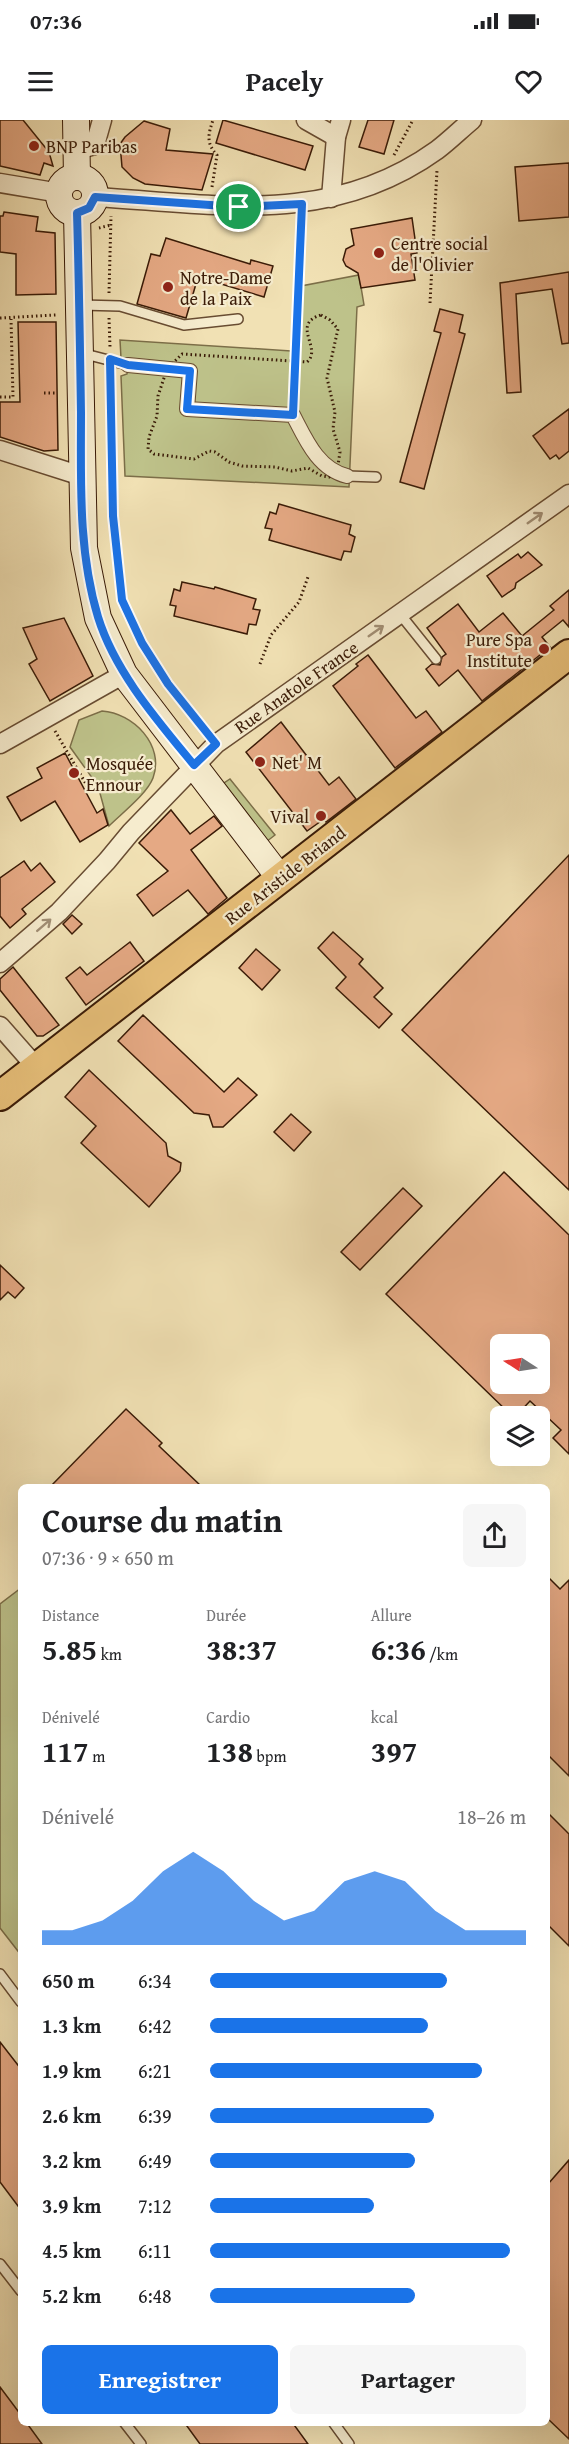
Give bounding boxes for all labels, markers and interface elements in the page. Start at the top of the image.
text: 07:36 [30,5,82,37]
text: Pacely [246,61,323,101]
icon: menu [24,65,57,98]
icon: heart [512,65,545,98]
place label: BNP Paribas [46,133,137,160]
marker: BNP Paribas [27,139,41,153]
pin [213,181,264,232]
icon: arrive [222,190,255,223]
place label: Centre social de l'Olivier [391,230,488,278]
marker: Centre social de l'Olivier [372,246,386,260]
place label: Notre-Dame de la Paix [180,264,272,312]
marker: Notre-Dame de la Paix [161,280,175,294]
one-way arrow [526,512,542,524]
one-way arrow [367,625,383,637]
place label: Pure Spa Institute [466,626,532,674]
street label: Rue Anatole France [228,634,364,740]
marker: Pure Spa Institute [537,642,551,656]
place label: Net' M [272,749,322,776]
place label: Mosquée Ennour [86,750,153,798]
marker: Net' M [253,755,267,769]
marker: Mosquée Ennour [67,766,81,780]
place label: Vival [270,803,309,830]
marker: Vival [314,809,328,823]
street label: Rue Aristide Briand [219,819,352,931]
one-way arrow [36,918,51,932]
north arrow [490,1334,550,1394]
map controls [490,1334,550,1466]
button: layers [490,1406,550,1466]
text: Course du matin [42,1496,283,1544]
button: share [463,1504,526,1567]
text: 07:36 · 9 × 650 m [42,1543,174,1572]
text: Distance [42,1603,99,1627]
text: Durée [206,1603,246,1627]
text: Allure [371,1603,412,1627]
text: 5.85 [42,1627,97,1671]
text: 38:37 [206,1627,277,1671]
text: 6:36 [371,1627,426,1671]
text: km [97,1642,122,1666]
text: /km [426,1642,458,1666]
text: Dénivelé [42,1705,100,1729]
text: Cardio [206,1705,250,1729]
text: kcal [371,1705,398,1729]
text: 117 [42,1729,89,1773]
text: 138 [206,1729,253,1773]
text: 397 [371,1729,417,1773]
text: m [89,1744,105,1768]
text: bpm [253,1744,286,1768]
text: Dénivelé [42,1802,114,1831]
text: 18–26 m [457,1802,526,1831]
text: 650 m [42,1966,95,1995]
text: 6:34 [138,1966,172,1995]
text: 1.3 km [42,2011,101,2040]
text: 6:42 [138,2011,172,2040]
text: 1.9 km [42,2056,101,2085]
text: 6:21 [138,2056,172,2085]
text: 2.6 km [42,2101,101,2130]
text: 6:39 [138,2101,172,2130]
text: 3.2 km [42,2146,101,2175]
text: 6:49 [138,2146,172,2175]
text: 3.9 km [42,2191,101,2220]
text: 7:12 [138,2191,172,2220]
text: 4.5 km [42,2236,101,2265]
text: 6:11 [138,2236,172,2265]
text: 5.2 km [42,2281,101,2310]
text: 6:48 [138,2281,172,2310]
button: Enregistrer [42,2345,278,2414]
button: Partager [290,2345,526,2414]

